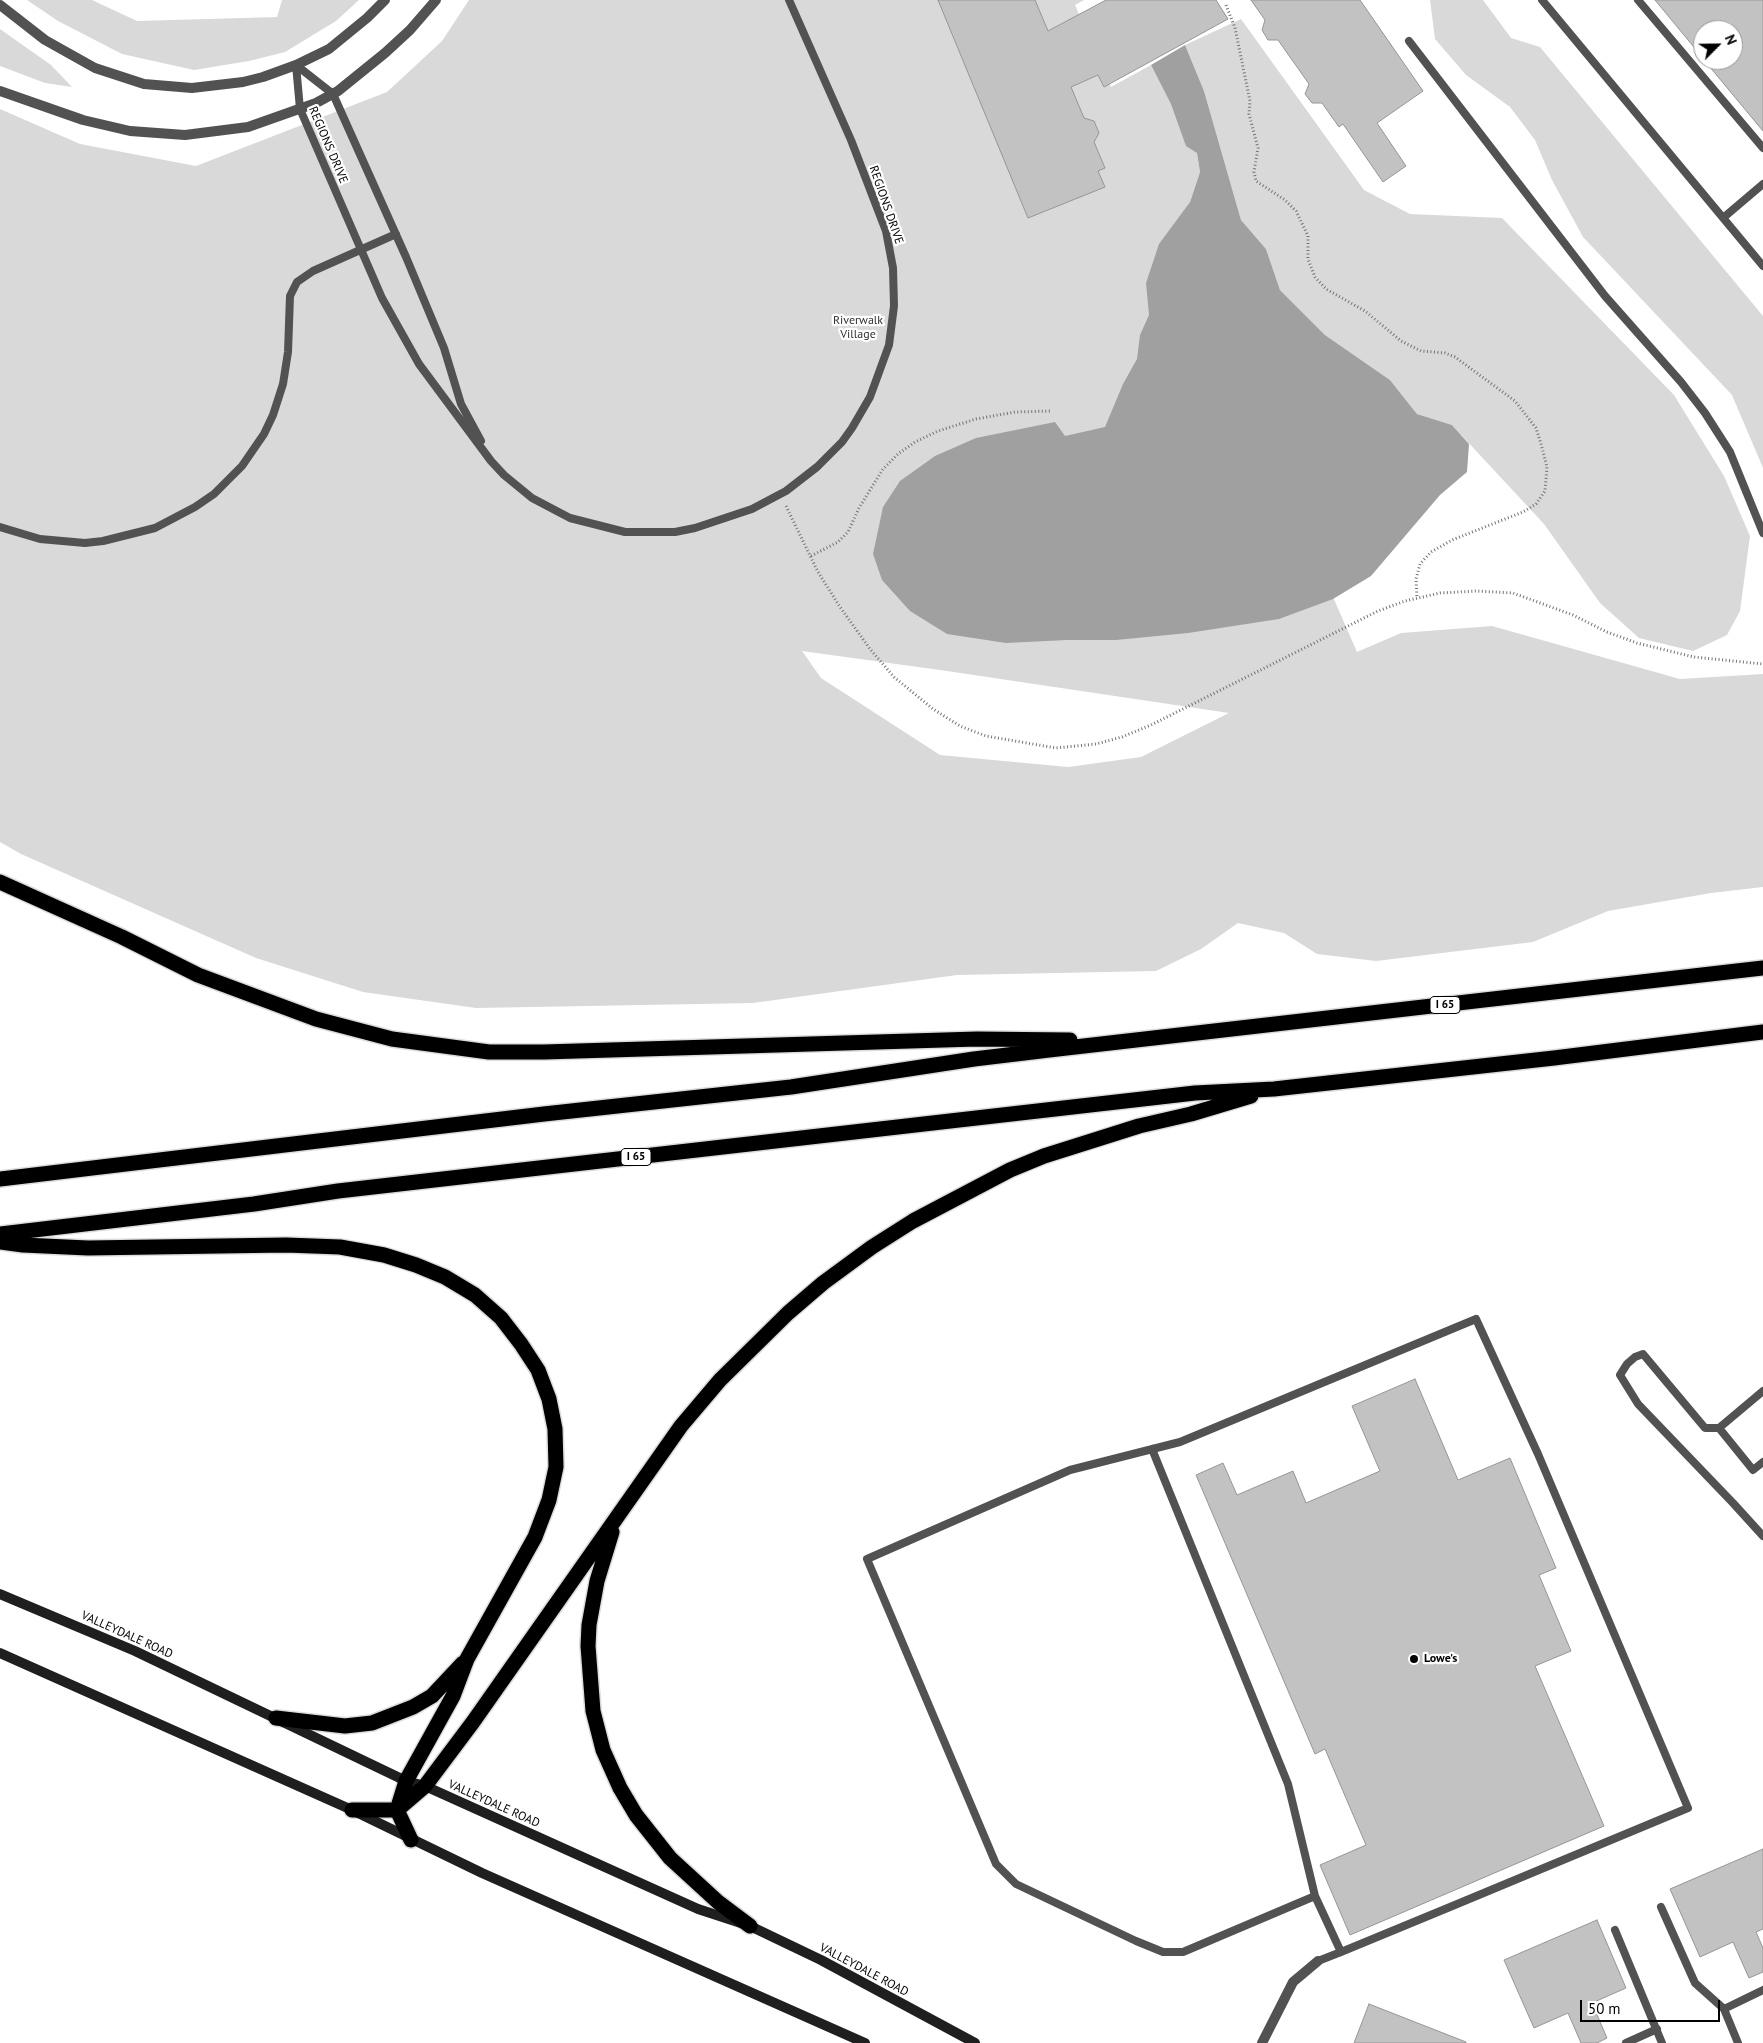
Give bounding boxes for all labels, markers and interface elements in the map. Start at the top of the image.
north arrow [1693,20,1743,70]
text: N [1721,32,1741,47]
street label: REGIONS DRIVE [305,104,351,186]
street label: REGIONS DRIVE [866,164,906,246]
park label: Riverwalk Village [833,314,883,342]
road number: I 65 [1430,996,1460,1014]
road number: I 65 [621,1148,651,1166]
street label: VALLEYDALE ROAD [79,1608,175,1662]
place label: Lowe's [1424,1652,1457,1666]
marker: Lowe's [1408,1653,1420,1665]
street label: VALLEYDALE ROAD [446,1777,542,1831]
street label: VALLEYDALE ROAD [817,1940,911,2000]
scale bar [1583,1990,1723,2022]
text: 50 m [1588,1999,1621,2018]

